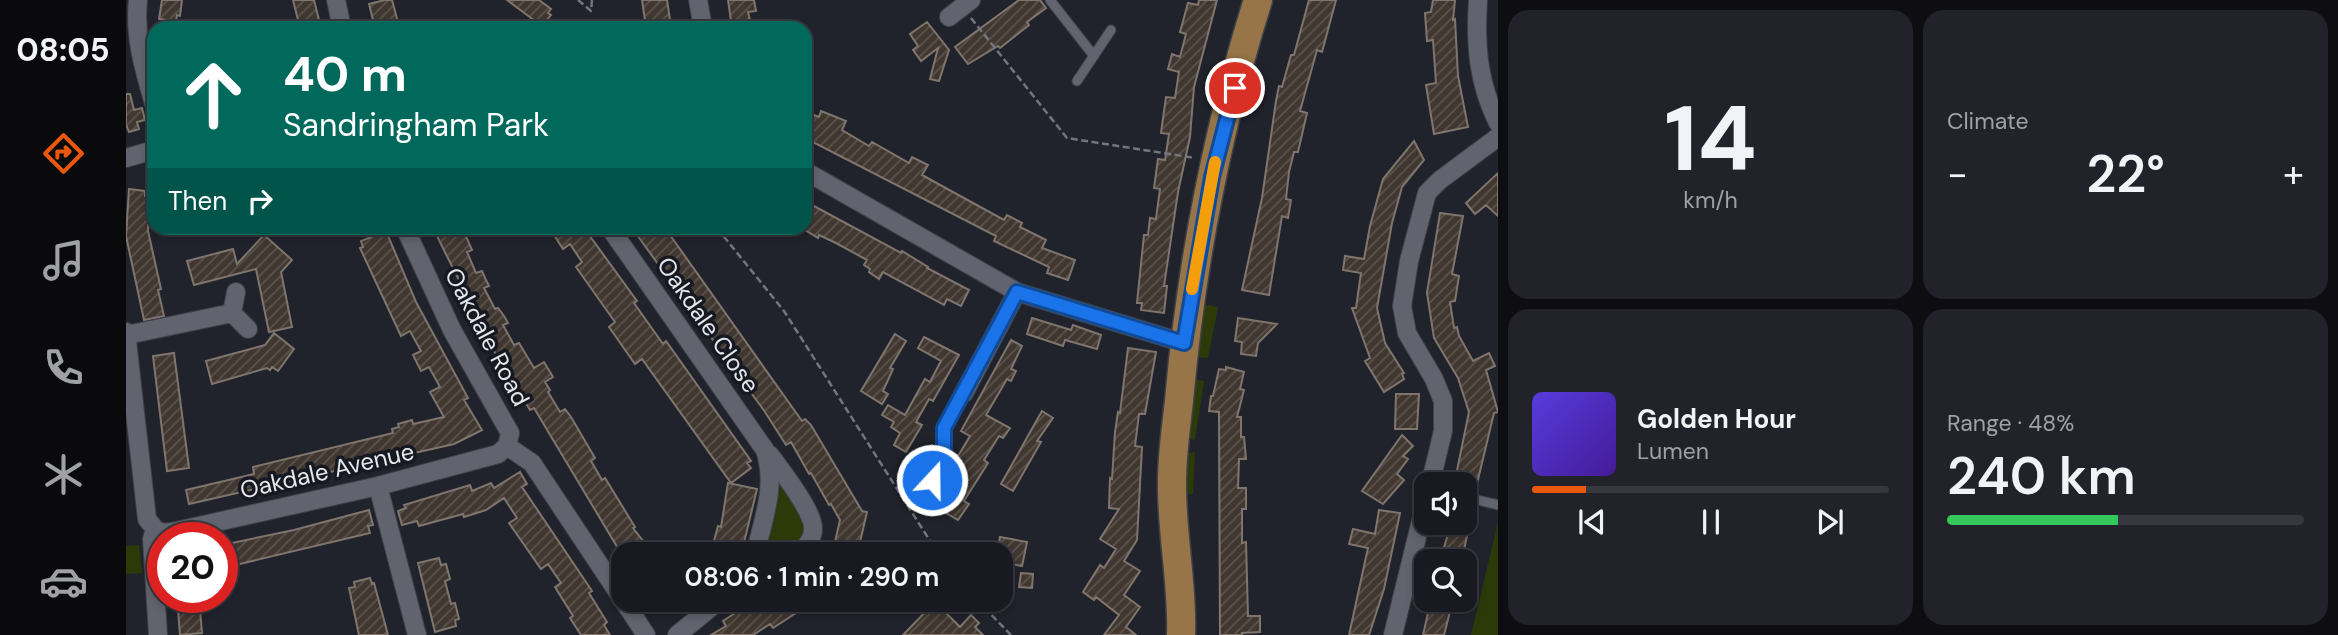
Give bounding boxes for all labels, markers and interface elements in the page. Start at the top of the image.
text: 08:05 [16,29,110,71]
text: 40 m [283,42,407,106]
icon: ahead [168,49,259,140]
pin [1205,58,1265,118]
icon: arrive [1216,69,1254,107]
text: 14 [1664,80,1757,198]
text: Sandringham Park [283,104,549,146]
text: Climate [1947,106,2029,136]
icon: directions [39,129,88,178]
text: 22° [2086,140,2165,208]
text: − [1947,149,1968,199]
text: + [2283,149,2304,199]
icon: right [241,182,279,220]
text: Then [168,184,227,218]
text: km/h [1683,185,1738,215]
icon: music [39,236,88,285]
street label: Oakdale Close [650,251,767,399]
street label: Oakdale Road [438,262,537,411]
icon: phone [39,343,88,392]
text: Golden Hour [1637,402,1796,436]
text: Range · 48% [1947,408,2074,438]
street label: Oakdale Avenue [237,435,417,506]
text: Lumen [1637,436,1709,466]
text: 240 km [1947,442,2136,510]
position arrow [895,443,969,517]
icon: climate [39,450,88,499]
map controls [1414,472,1477,612]
button: sound [1414,472,1477,535]
icon: previous [1573,503,1611,541]
icon: pause [1692,503,1730,541]
icon: next [1811,503,1849,541]
speed limit sign: 20 [147,522,238,613]
button: search [1414,549,1477,612]
icon: car [39,557,88,606]
text: 08:06 · 1 min · 290 m [685,560,939,594]

